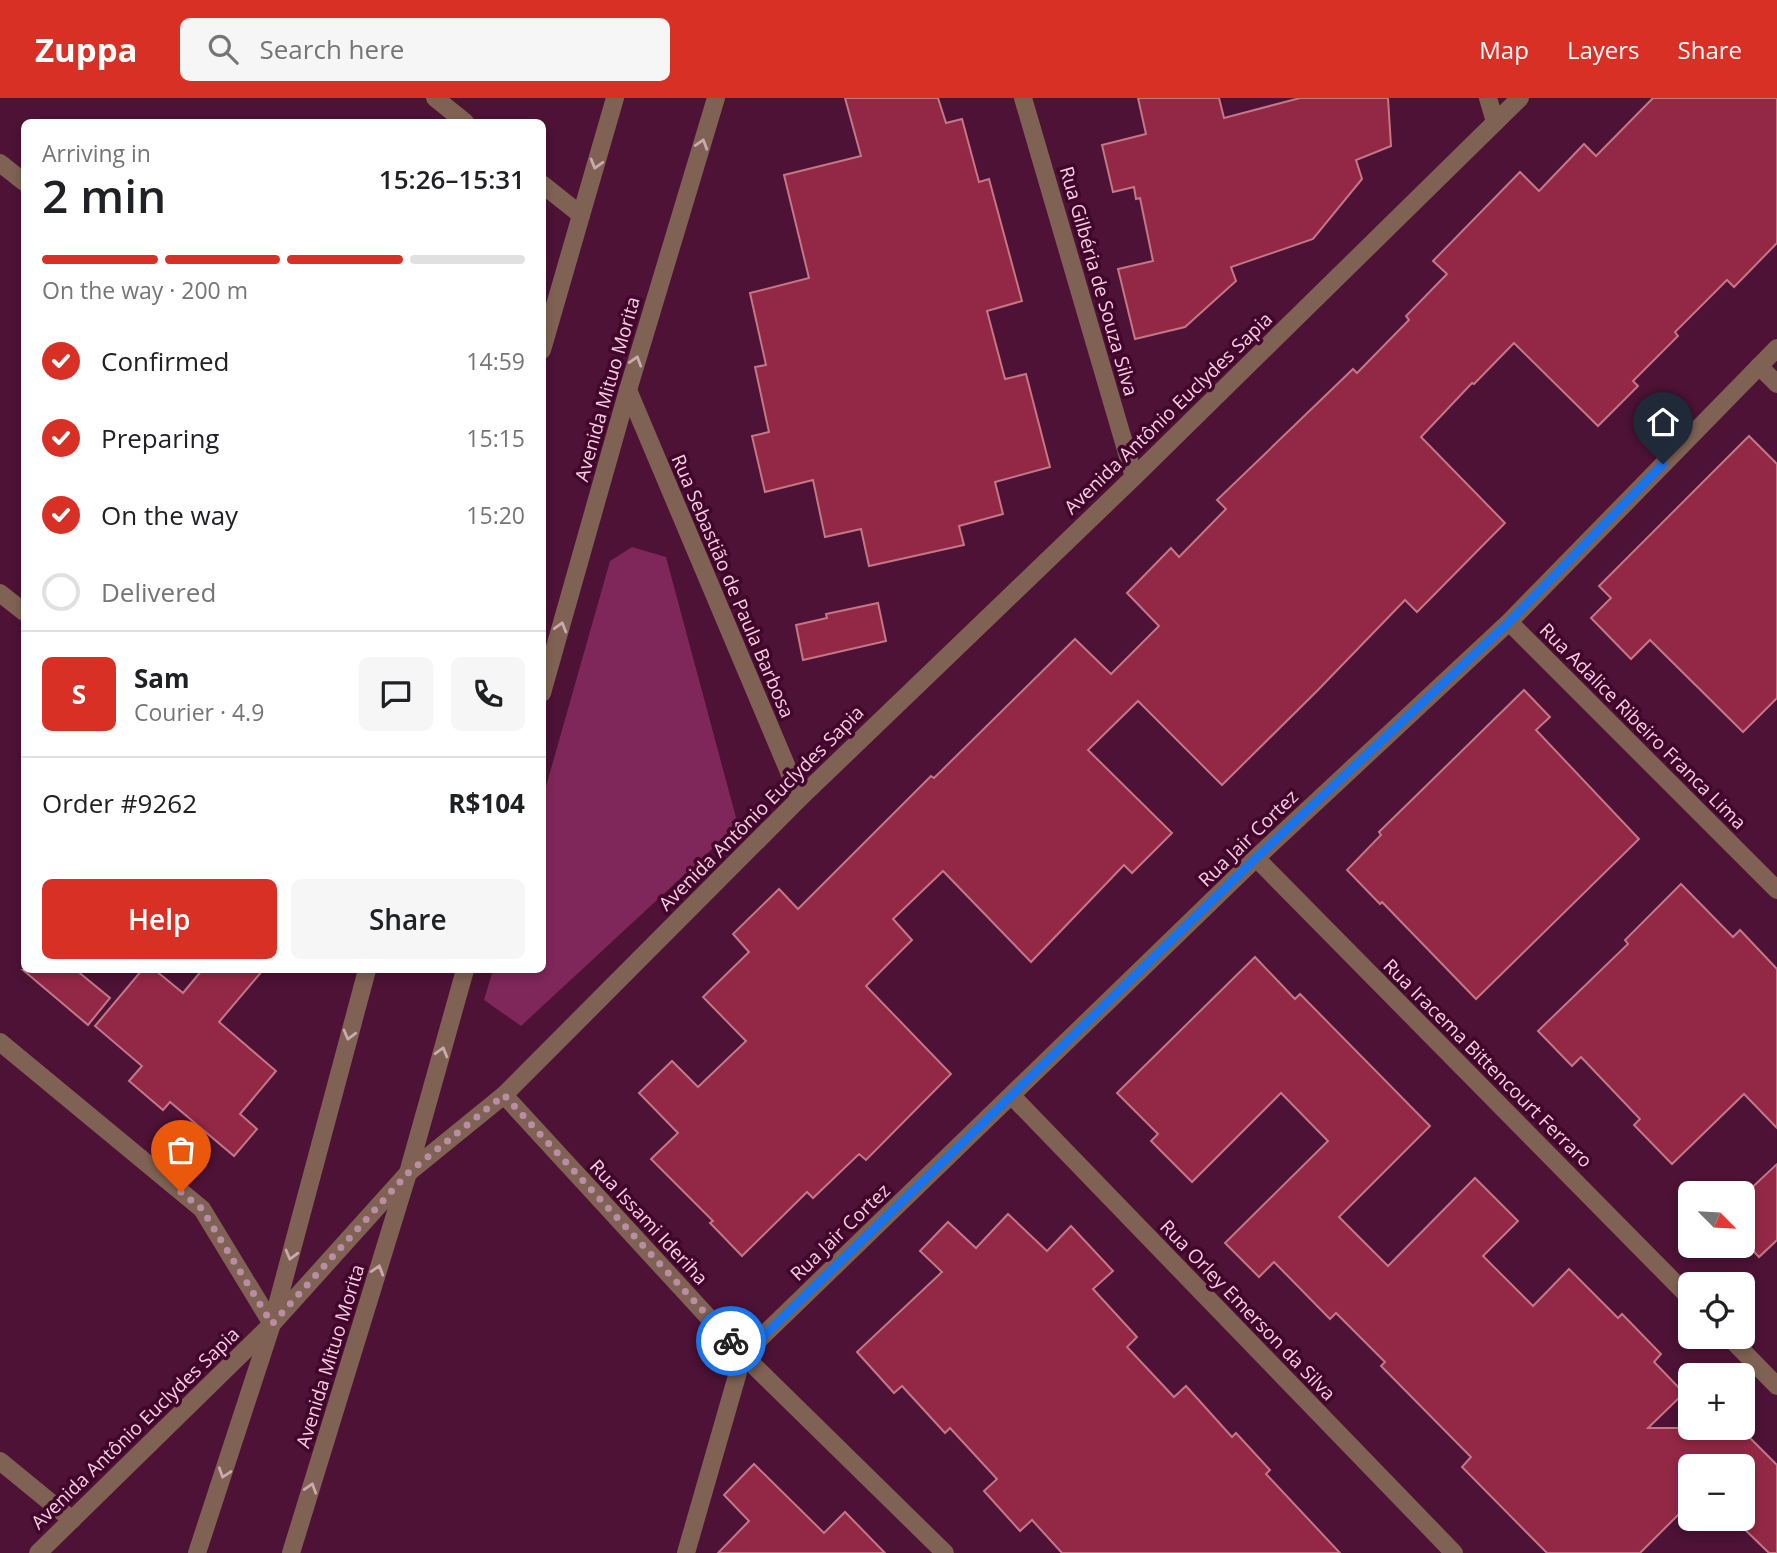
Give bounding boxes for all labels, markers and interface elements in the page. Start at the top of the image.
search box [180,18,670,81]
text: Zuppa [35,27,138,72]
icon: search [204,30,242,68]
text: Search here [260,31,404,67]
text: Map [1479,33,1529,66]
text: Layers [1567,33,1640,66]
text: Share [1678,33,1742,66]
text: Arriving in [42,137,151,169]
one-way arrow [693,138,708,150]
one-way arrow [590,157,604,169]
text: 15:26–15:31 [379,161,525,197]
street label: Rua Gilbéria de Souza Silva [1054,163,1144,399]
text: 2 min [42,164,166,226]
text: On the way · 200 m [42,274,248,306]
street label: Avenida Mituo Morita [568,294,646,484]
street label: Avenida Antônio Euclydes Sapia [1058,306,1278,520]
icon: check [42,342,80,380]
text: Confirmed [101,343,229,379]
text: 14:59 [466,345,525,377]
one-way arrow [628,356,643,368]
pin [1633,392,1693,464]
icon: home [1644,403,1682,441]
icon: check [42,419,80,457]
text: Preparing [101,420,219,456]
text: 15:15 [466,422,525,454]
street label: Rua Sebastião de Paula Barbosa [666,450,800,722]
icon: check [42,496,80,534]
text: On the way [101,497,238,533]
text: 15:20 [466,499,525,531]
text: Delivered [101,574,216,610]
street label: Rua Adalice Ribeiro Franca Lima [1534,617,1752,835]
one-way arrow [553,622,567,634]
button: chat [359,657,433,731]
button: phone [451,657,525,731]
text: Sam [134,660,190,696]
text: S [72,676,86,712]
text: Courier · 4.9 [134,696,264,728]
street label: Avenida Antônio Euclydes Sapia [653,700,869,916]
street label: Rua Jair Cortez [1192,784,1304,892]
text: Order #9262 [42,785,197,821]
text: R$104 [448,785,525,821]
button: Help [42,879,277,959]
button: Share [291,879,525,959]
street label: Rua Iracema Bittencourt Ferraro [1378,953,1598,1173]
one-way arrow [343,1029,357,1041]
one-way arrow [434,1046,448,1058]
pin [151,1120,211,1192]
icon: bag [162,1131,200,1169]
street label: Rua Issami Ideriha [584,1154,714,1290]
street label: Rua Jair Cortez [784,1178,896,1286]
north arrow [1678,1181,1755,1258]
map controls [1678,1181,1755,1531]
street label: Rua Orley Emerson da Silva [1155,1214,1341,1406]
one-way arrow [284,1249,299,1261]
street label: Avenida Mituo Morita [290,1261,370,1451]
one-way arrow [370,1265,384,1277]
button: locate [1678,1272,1755,1349]
courier [696,1306,766,1376]
street label: Avenida Antônio Euclydes Sapia [25,1321,245,1535]
icon: bike [712,1322,750,1360]
button: + [1678,1363,1755,1440]
button: − [1678,1454,1755,1531]
one-way arrow [217,1466,232,1478]
one-way arrow [303,1482,317,1494]

